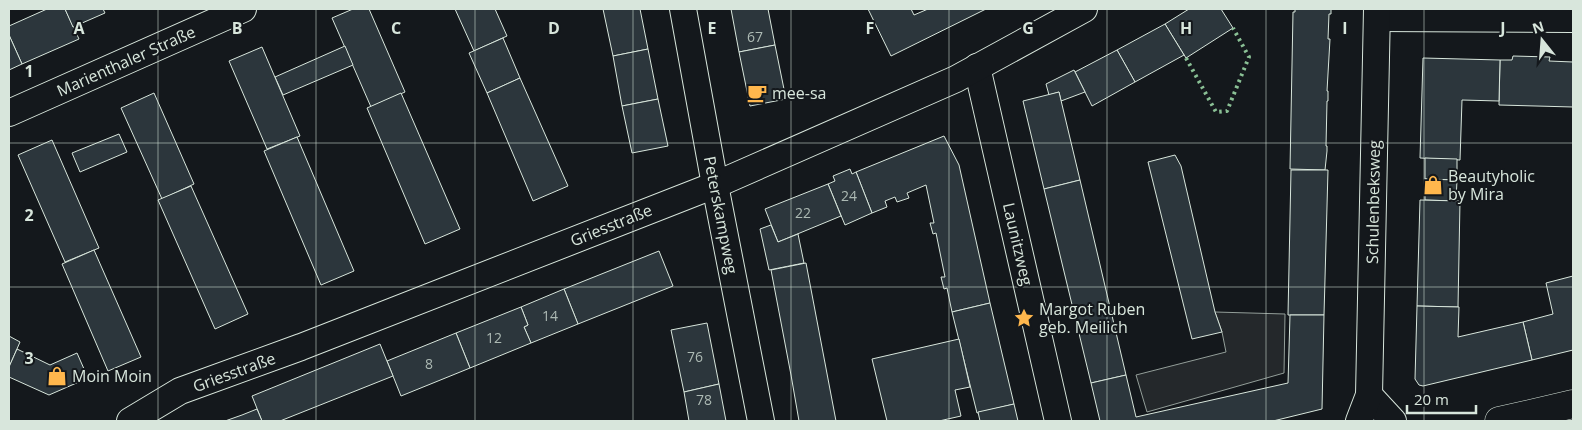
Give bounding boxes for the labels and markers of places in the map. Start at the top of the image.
cafe icon: mee-sa [746,82,768,104]
place label: mee-sa [772,82,826,104]
place label: Beautyholic by Mira [1448,165,1535,205]
shop icon: Beautyholic by Mira [1422,174,1444,196]
place label: Margot Ruben geb. Meilich [1039,298,1145,338]
place icon: Margot Ruben geb. Meilich [1013,307,1035,329]
shop icon: Moin Moin [46,365,68,387]
place label: Moin Moin [72,365,152,387]

